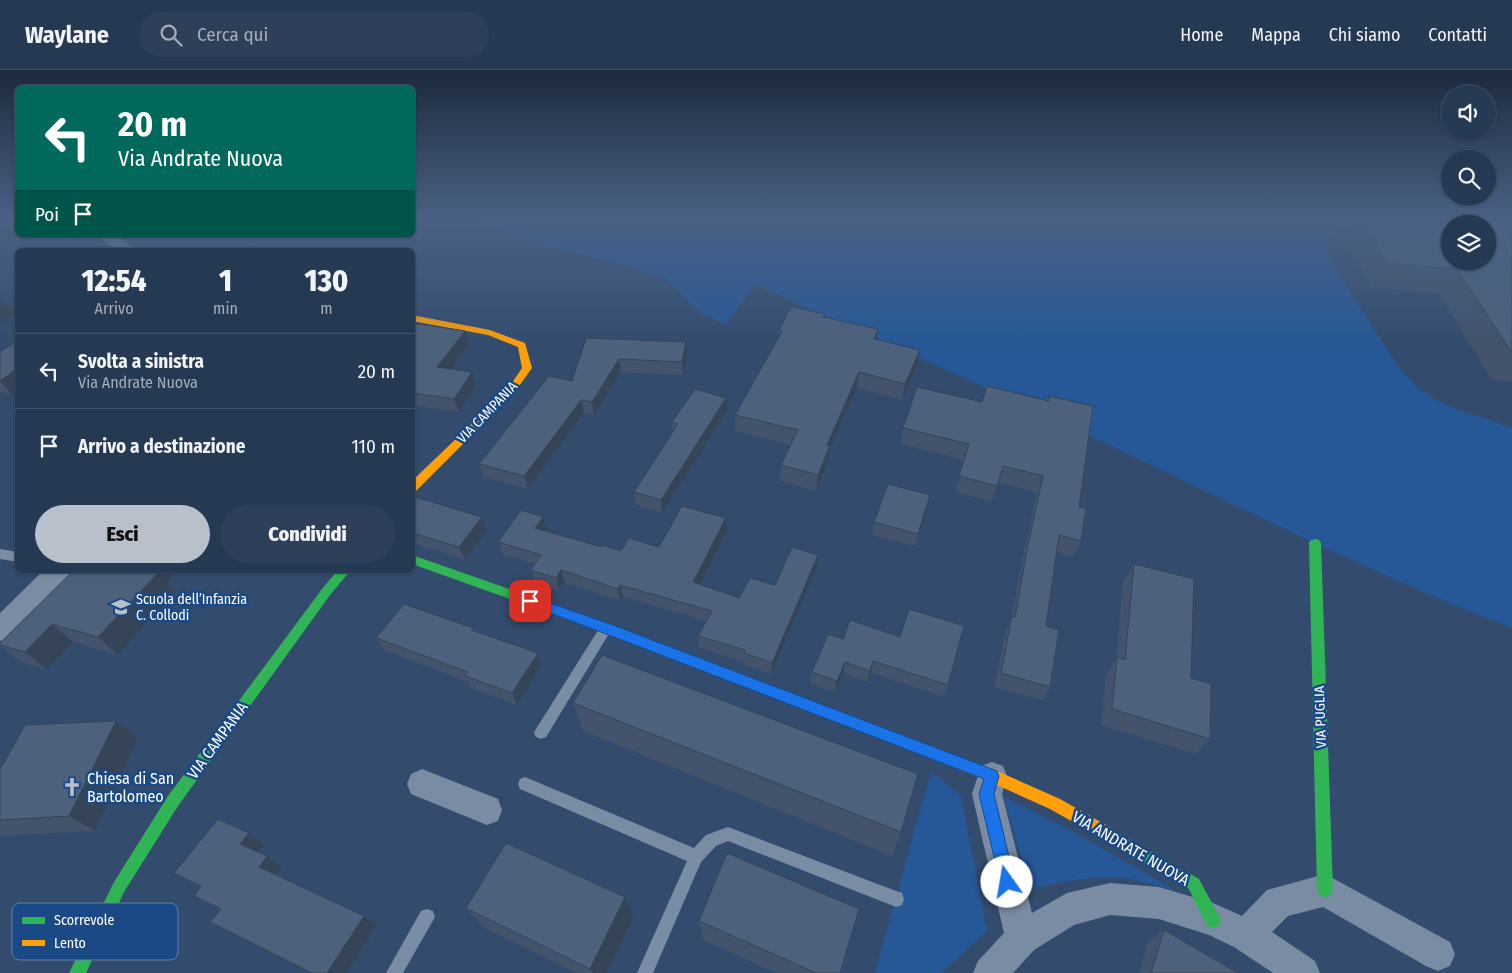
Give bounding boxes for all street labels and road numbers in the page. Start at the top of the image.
street label: VIA CAMPANIA [454,377,521,447]
street label: VIA PUGLIA [1311,685,1330,748]
street label: VIA CAMPANIA [183,698,252,783]
street label: VIA ANDRATE NUOVA [1069,807,1193,890]

